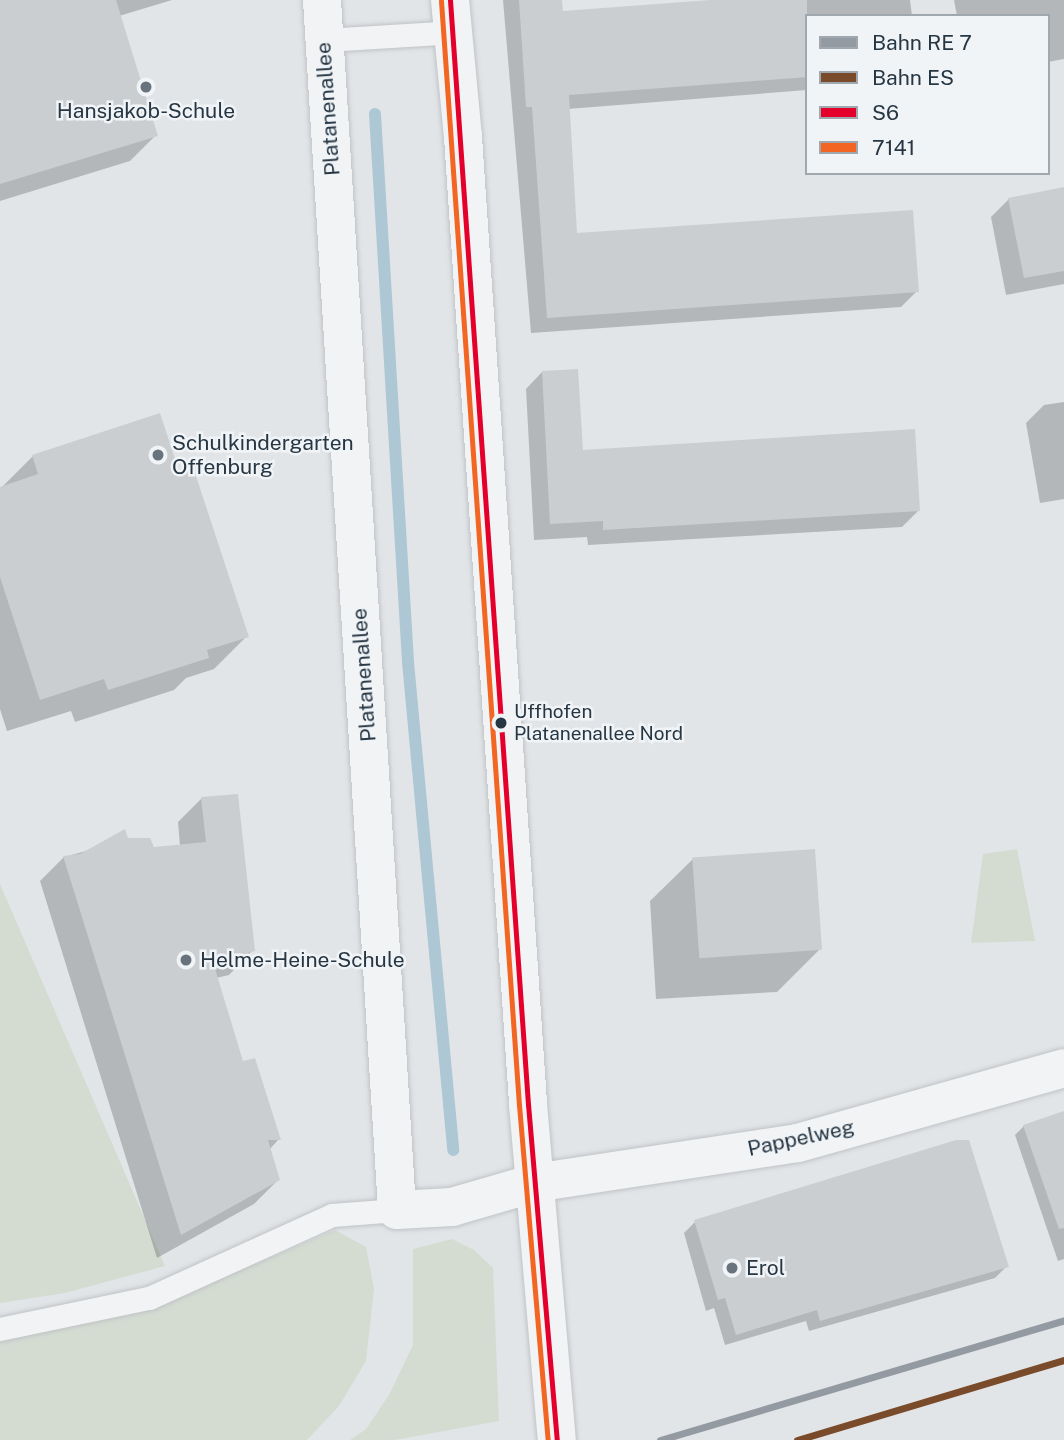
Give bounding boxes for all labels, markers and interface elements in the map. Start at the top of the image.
legend [805,14,1050,175]
text: Bahn RE 7 [872,30,972,55]
street label: Platanenallee [311,41,345,177]
text: Bahn ES [872,65,954,90]
marker: Hansjakob-Schule [138,79,154,95]
place label: Hansjakob-Schule [57,98,235,124]
text: S6 [872,100,899,125]
text: 7141 [872,135,915,160]
place label: Schulkindergarten Offenburg [172,430,354,480]
marker: Schulkindergarten Offenburg [150,447,166,463]
street label: Platanenallee [347,607,381,743]
place label: Uffhofen Platanenallee Nord [514,701,683,745]
marker: Uffhofen Platanenallee Nord [494,716,508,730]
place label: Helme-Heine-Schule [200,947,405,973]
marker: Helme-Heine-Schule [178,952,194,968]
street label: Pappelweg [745,1114,857,1162]
place label: Erol [746,1255,785,1281]
marker: Erol [724,1260,740,1276]

